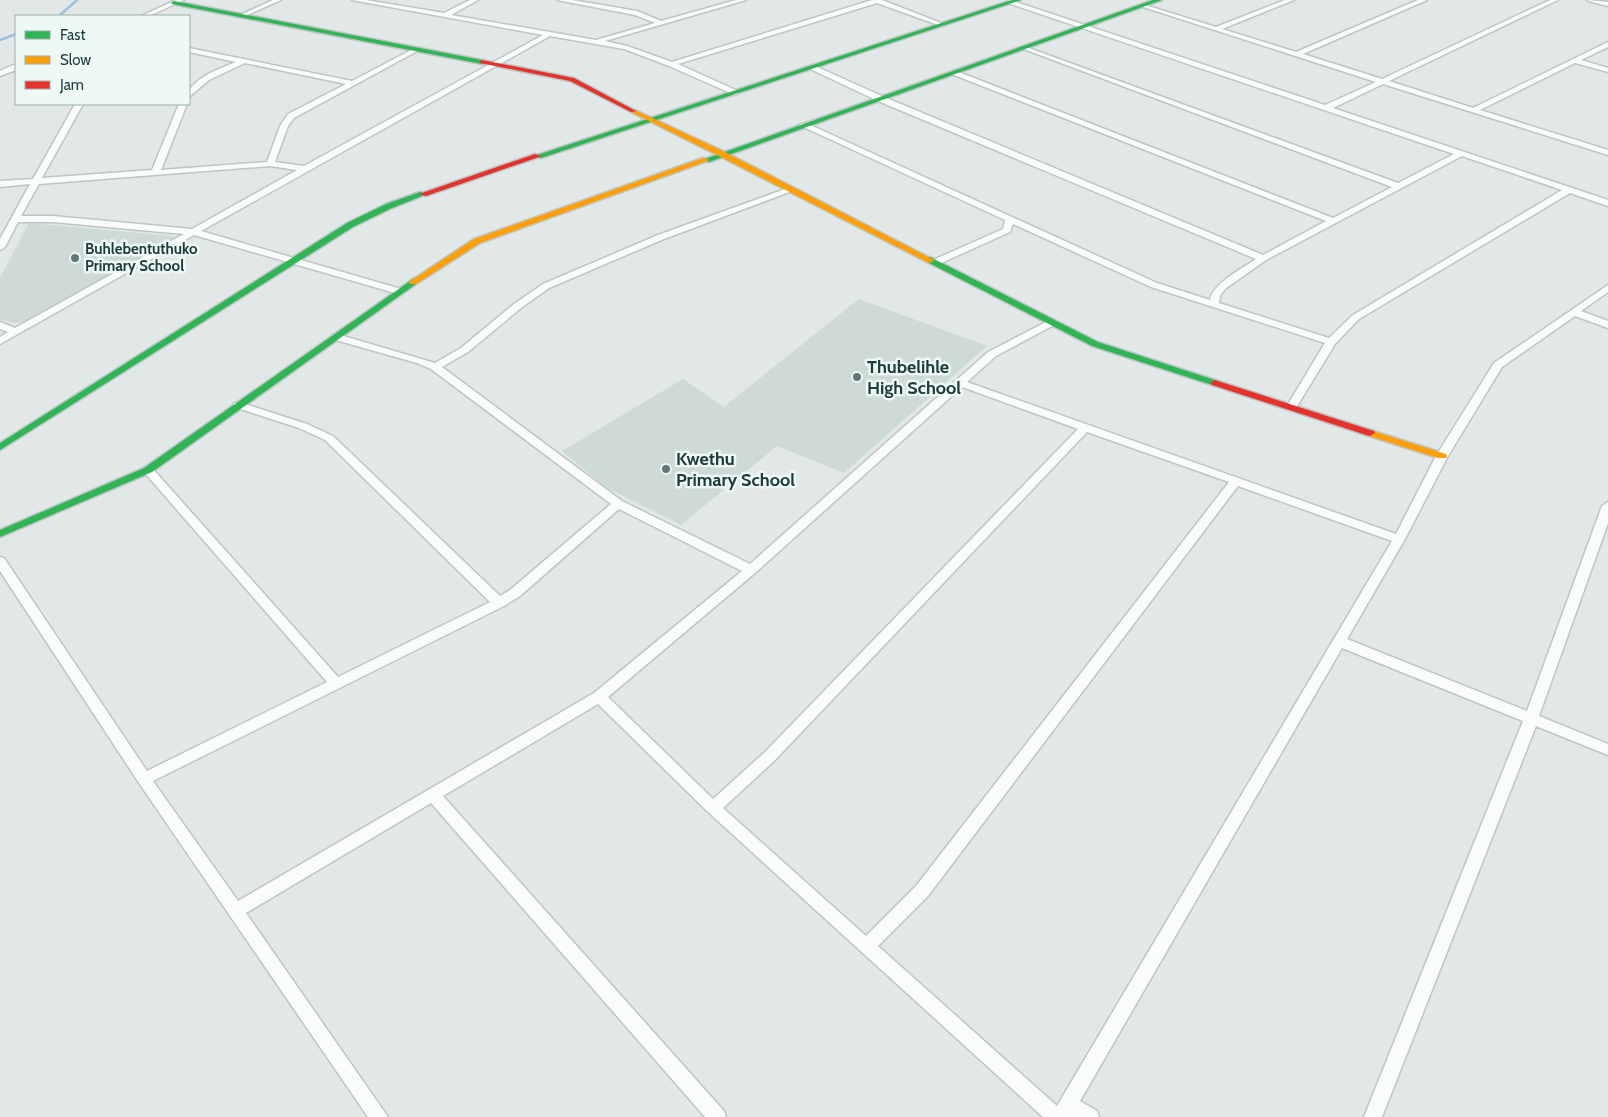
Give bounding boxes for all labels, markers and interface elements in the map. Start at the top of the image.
legend [15,15,190,105]
text: Fast [60,26,85,44]
text: Slow [60,51,91,69]
text: Jam [59,76,84,94]
place label: Buhlebentuthuko Primary School [85,240,198,275]
marker: Buhlebentuthuko Primary School [69,252,81,264]
place label: Thubelihle High School [867,356,961,399]
marker: Thubelihle High School [851,371,863,383]
place label: Kwethu Primary School [676,448,795,491]
marker: Kwethu Primary School [660,463,672,475]

